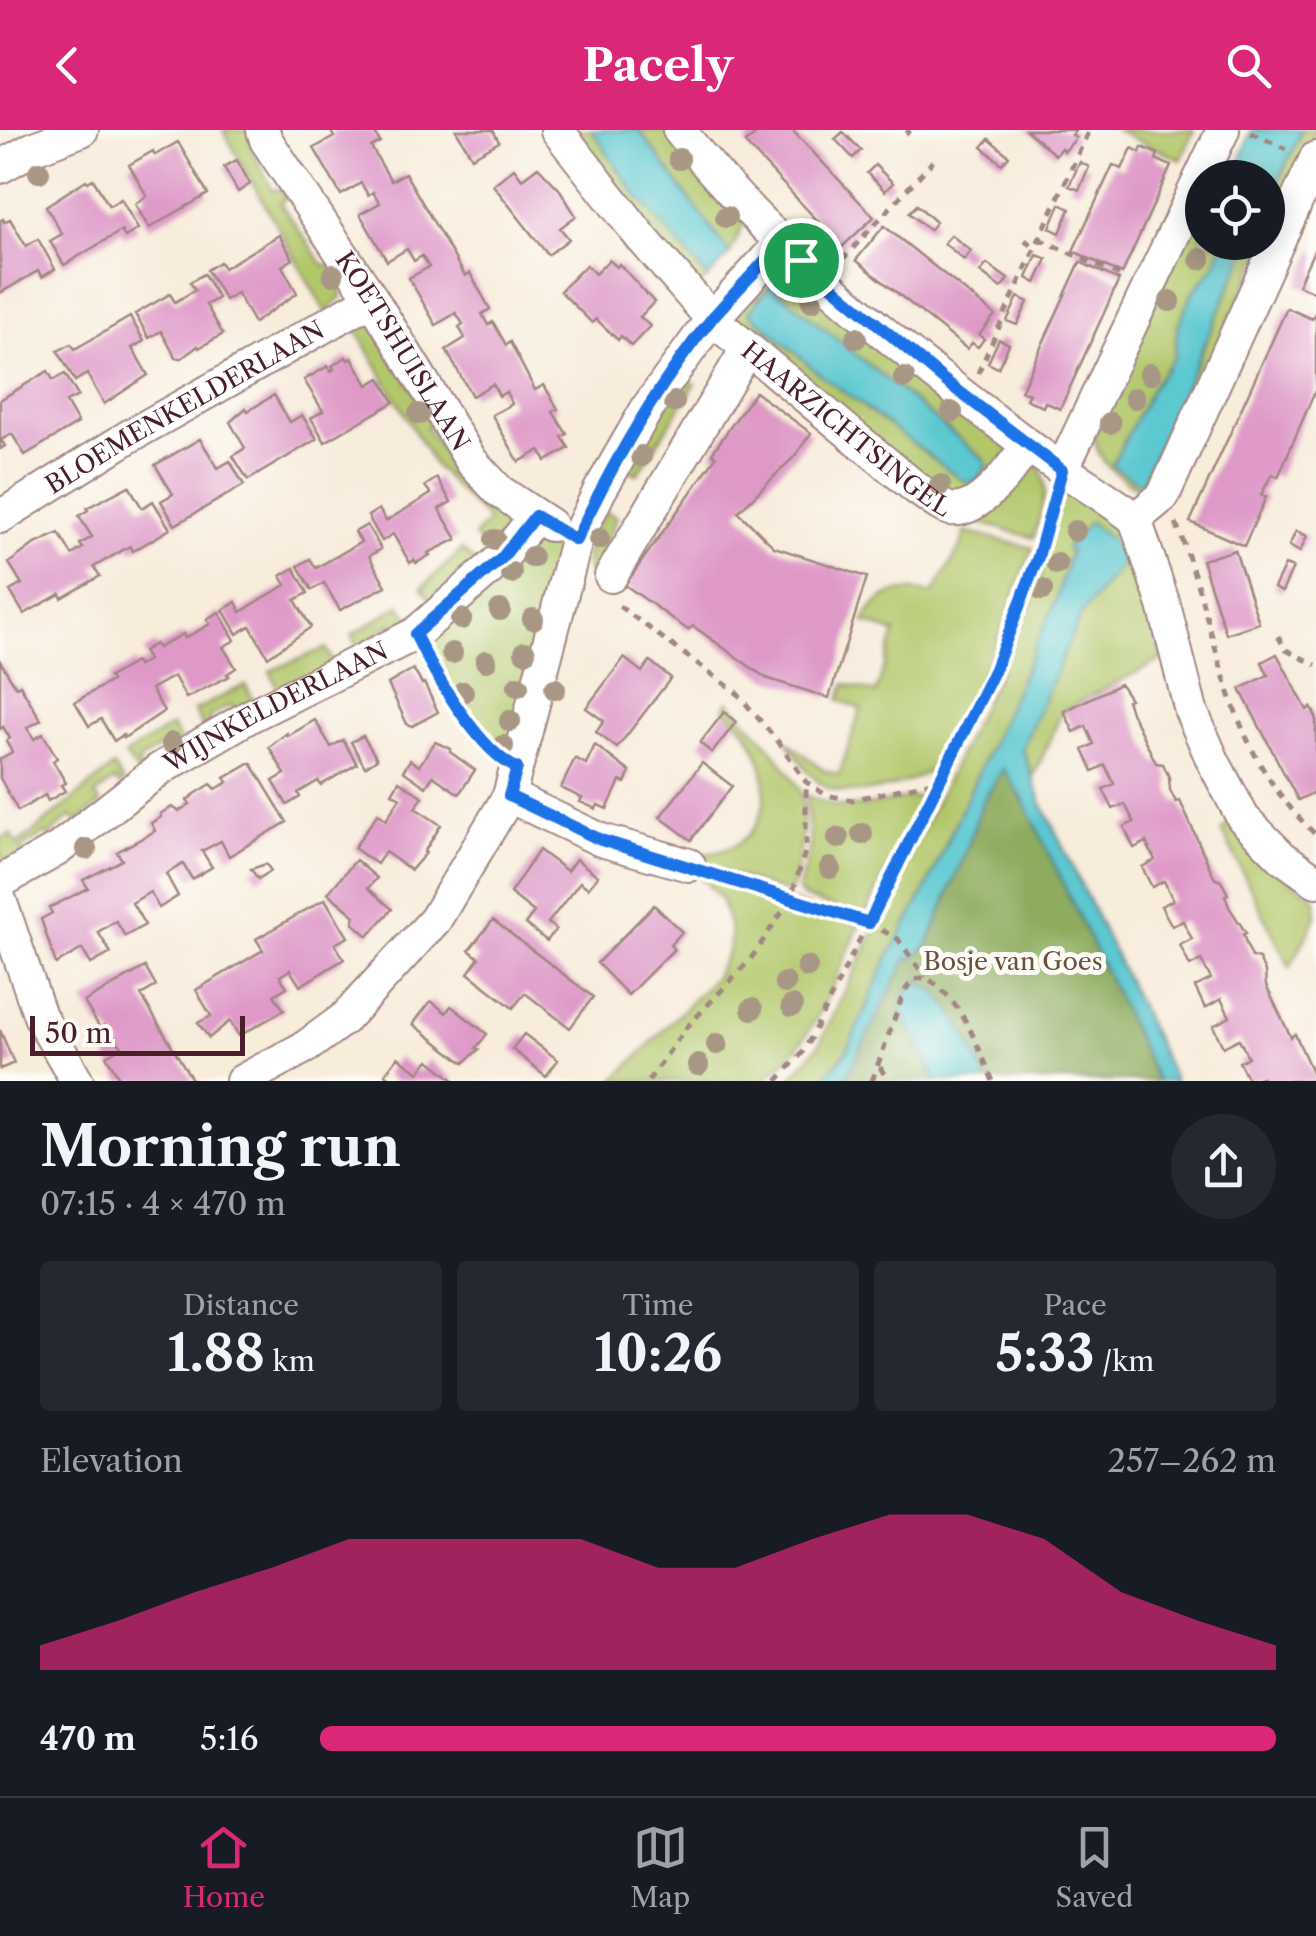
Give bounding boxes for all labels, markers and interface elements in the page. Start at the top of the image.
text: Pacely [583,37,733,93]
icon: back [40,38,95,93]
icon: search [1221,38,1276,93]
map controls [1185,160,1285,260]
button: locate [1185,160,1285,260]
pin [759,218,844,303]
icon: arrive [774,233,829,288]
street label: KOETSHUISLAAN [329,246,477,456]
street label: BLOEMENKELDERLAAN [40,314,330,500]
street label: HAARZICHTSINGEL [735,335,956,523]
street label: WIJNKELDERLAAN [157,635,393,779]
park label: Bosje van Goes [923,946,1103,977]
scale bar [30,1011,245,1056]
text: 50 m [45,1016,112,1050]
text: Morning run [40,1113,401,1180]
button: share [1171,1114,1276,1219]
text: 07:15 · 4 × 470 m [40,1184,286,1223]
text: Distance [183,1288,299,1322]
text: Time [623,1288,693,1322]
text: Pace [1043,1288,1107,1322]
text: 1.88 [167,1322,265,1384]
text: 10:26 [594,1322,722,1384]
text: 5:33 [996,1322,1095,1384]
text: km [265,1344,315,1378]
text: /km [1095,1344,1154,1378]
text: Elevation [40,1441,183,1480]
text: 257–262 m [1108,1441,1276,1480]
text: 470 m [40,1719,136,1758]
text: 5:16 [200,1719,259,1758]
tab: Home [183,1820,265,1914]
tab: Map [630,1820,690,1914]
tab: Saved [1056,1820,1133,1914]

